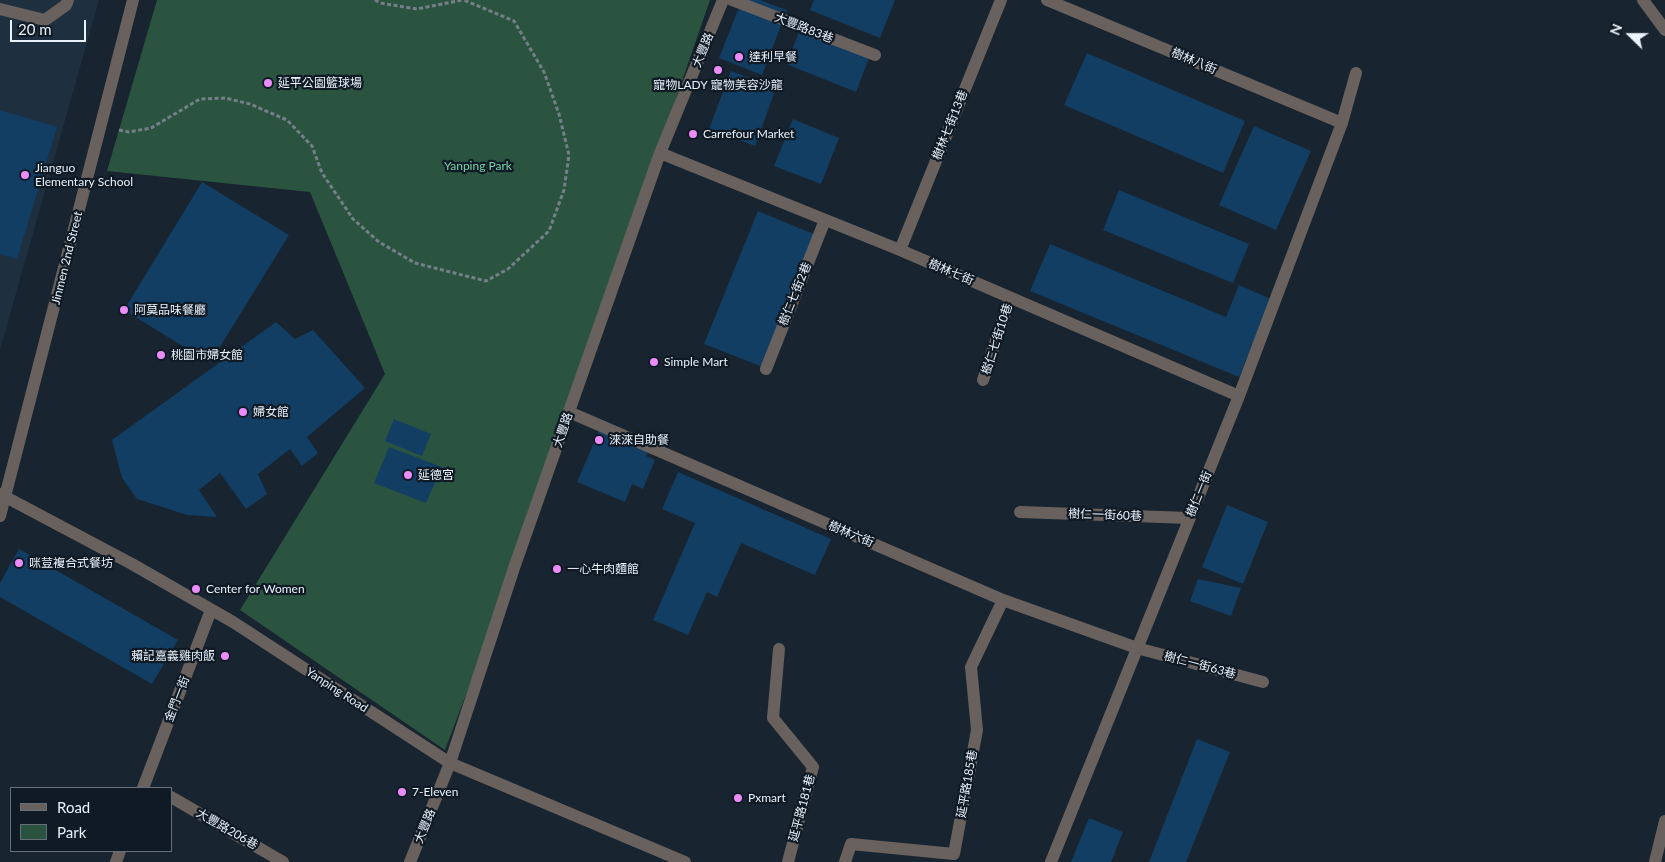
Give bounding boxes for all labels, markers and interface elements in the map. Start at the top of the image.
scale bar [12,10,89,42]
street label: 大豐路83巷 [773,10,835,46]
north arrow [1605,10,1655,60]
text: 20 m [18,20,52,38]
text: N [1606,21,1626,37]
street label: 大豐路 [690,31,716,69]
street label: 樹林八街 [1169,45,1219,77]
place label: 達利早餐 [749,50,797,64]
marker: 達利早餐 [733,51,745,63]
marker: 寵物LADY 寵物美容沙龍 [712,64,724,76]
place label: 延平公園籃球場 [278,76,362,90]
marker: 延平公園籃球場 [262,77,274,89]
place label: 寵物LADY 寵物美容沙龍 [653,78,783,92]
street label: 樹林七街13巷 [929,88,971,162]
place label: Carrefour Market [703,127,794,141]
marker: Carrefour Market [687,128,699,140]
park label: Yanping Park [444,159,512,173]
place label: Jianguo Elementary School [35,161,133,189]
marker: Jianguo Elementary School [19,169,31,181]
street label: Jinmen 2nd Street [48,210,86,306]
street label: 樹林七街 [926,256,976,288]
street label: 樹仁七街2巷 [776,260,814,328]
street label: 樹仁七街10巷 [979,302,1015,376]
place label: 阿莫品味餐廳 [134,303,206,317]
marker: 阿莫品味餐廳 [118,304,130,316]
place label: 桃園市婦女館 [171,348,243,362]
marker: 桃園市婦女館 [155,349,167,361]
place label: Simple Mart [664,355,728,369]
marker: Simple Mart [648,356,660,368]
place label: 婦女館 [253,405,289,419]
marker: 婦女館 [237,406,249,418]
street label: 大豐路 [550,411,576,449]
place label: 淶淶自助餐 [609,433,669,447]
marker: 淶淶自助餐 [593,434,605,446]
place label: 延德宮 [418,468,454,482]
marker: 延德宮 [402,469,414,481]
street label: 樹仁一街 [1183,469,1215,519]
street label: 樹仁一街60巷 [1068,507,1142,523]
street label: 樹林六街 [826,518,876,550]
place label: 咪荳複合式餐坊 [29,556,113,570]
marker: 咪荳複合式餐坊 [13,557,25,569]
place label: 一心牛肉麵館 [567,562,639,576]
marker: 一心牛肉麵館 [551,563,563,575]
place label: Center for Women [206,582,305,596]
marker: Center for Women [190,583,202,595]
street label: 樹仁一街63巷 [1162,648,1238,682]
place label: 賴記嘉義雞肉飯 [131,649,215,663]
marker: 賴記嘉義雞肉飯 [219,650,231,662]
street label: Yanping Road [303,665,371,715]
street label: 金門一街 [162,674,192,724]
street label: 延平路185巷 [954,749,980,819]
street label: 延平路181巷 [786,773,818,843]
place label: 7-Eleven [412,785,458,799]
marker: 7-Eleven [396,786,408,798]
legend [10,787,172,852]
place label: Pxmart [748,791,786,805]
marker: Pxmart [732,792,744,804]
text: Road [57,798,90,816]
street label: 大豐路206巷 [194,806,260,852]
street label: 大豐路 [412,807,438,845]
text: Park [57,823,86,841]

